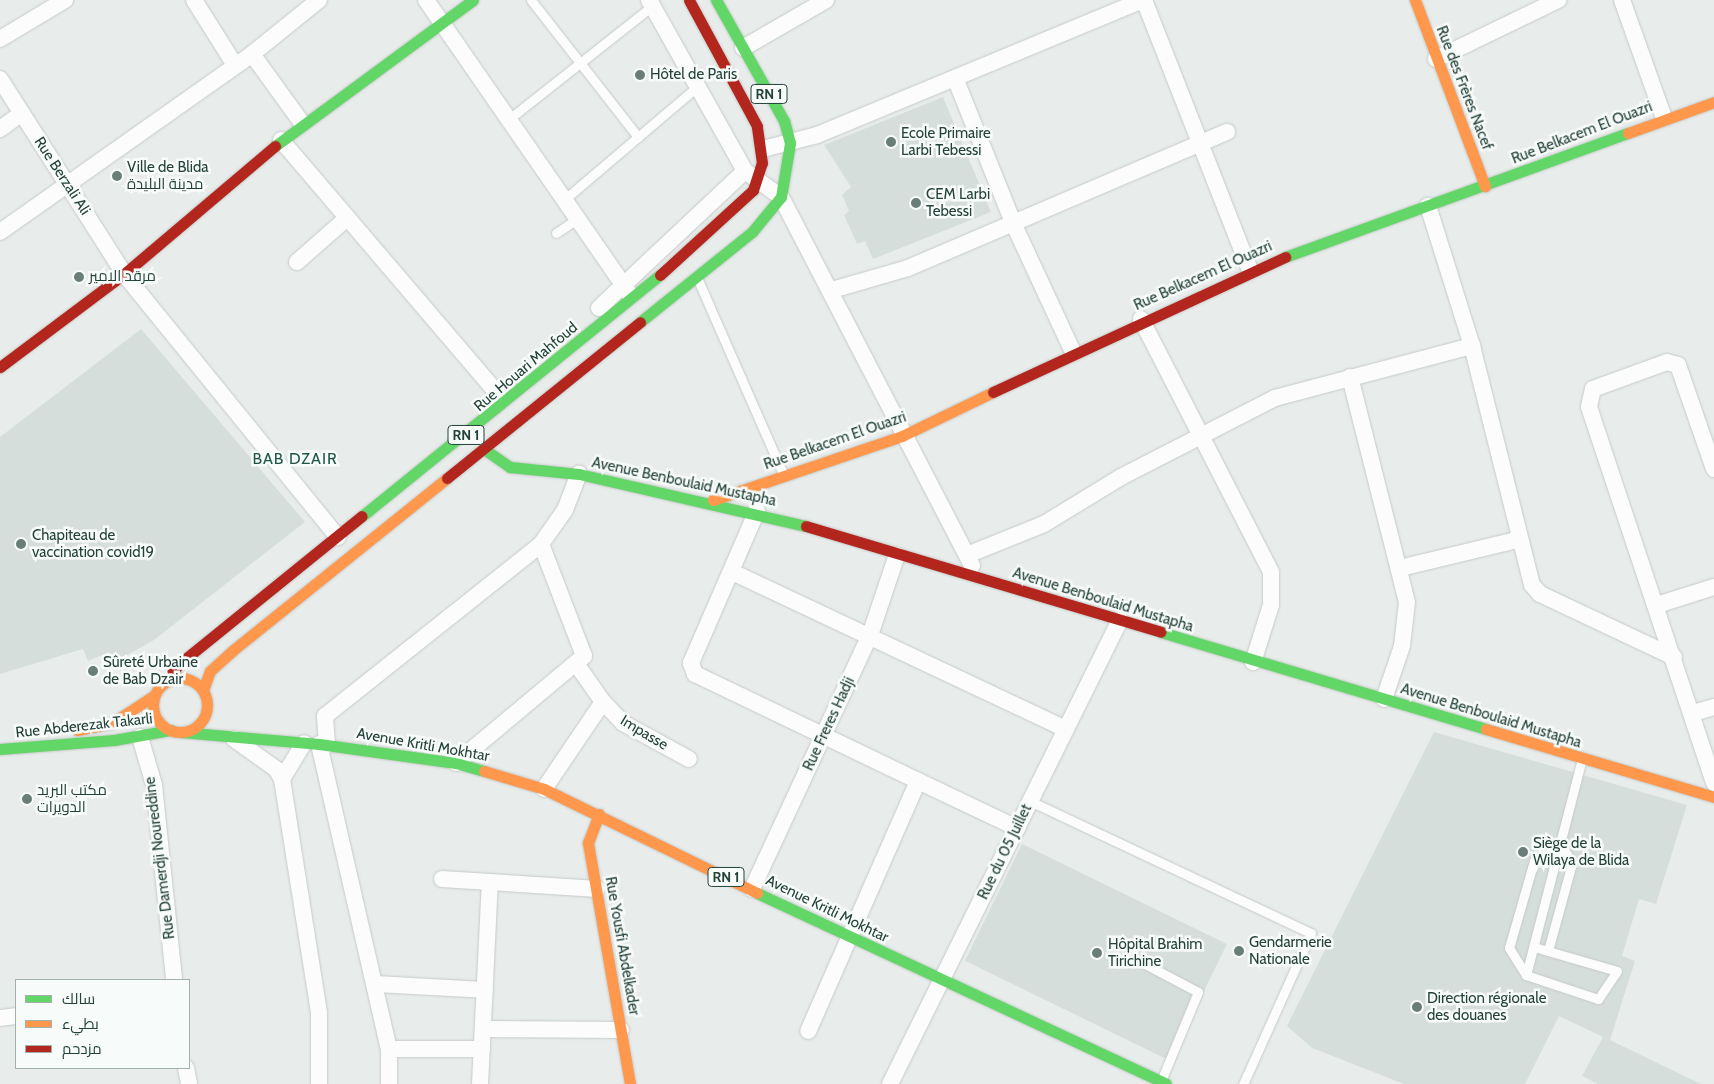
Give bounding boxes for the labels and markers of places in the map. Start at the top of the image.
place label: Hôtel de Paris [650,66,737,84]
marker: Hôtel de Paris [634,69,646,81]
place label: Ecole Primaire Larbi Tebessi [901,124,991,159]
marker: Ecole Primaire Larbi Tebessi [885,136,897,148]
place label: Ville de Blida مدينة البليدة [127,158,209,193]
marker: Ville de Blida مدينة البليدة [111,170,123,182]
place label: CEM Larbi Tebessi [926,185,990,220]
marker: CEM Larbi Tebessi [910,197,922,209]
place label: مرقد الامير [89,268,156,286]
marker: مرقد الامير [73,271,85,283]
place label: Chapiteau de vaccination covid19 [32,526,154,561]
marker: Chapiteau de vaccination covid19 [14,537,28,551]
place label: Sûreté Urbaine de Bab Dzair [103,653,198,688]
marker: Sûreté Urbaine de Bab Dzair [87,665,99,677]
place label: مكتب البريد الدويرات [37,781,107,816]
marker: مكتب البريد الدويرات [21,793,33,805]
place label: Siège de la Wilaya de Blida [1533,834,1629,869]
marker: Siège de la Wilaya de Blida [1517,846,1529,858]
place label: Gendarmerie Nationale [1249,933,1332,968]
place label: Hôpital Brahim Tirichine [1108,935,1202,970]
marker: Gendarmerie Nationale [1233,945,1245,957]
marker: Hôpital Brahim Tirichine [1090,946,1104,960]
place label: Direction régionale des douanes [1427,989,1546,1024]
marker: Direction régionale des douanes [1411,1001,1423,1013]

